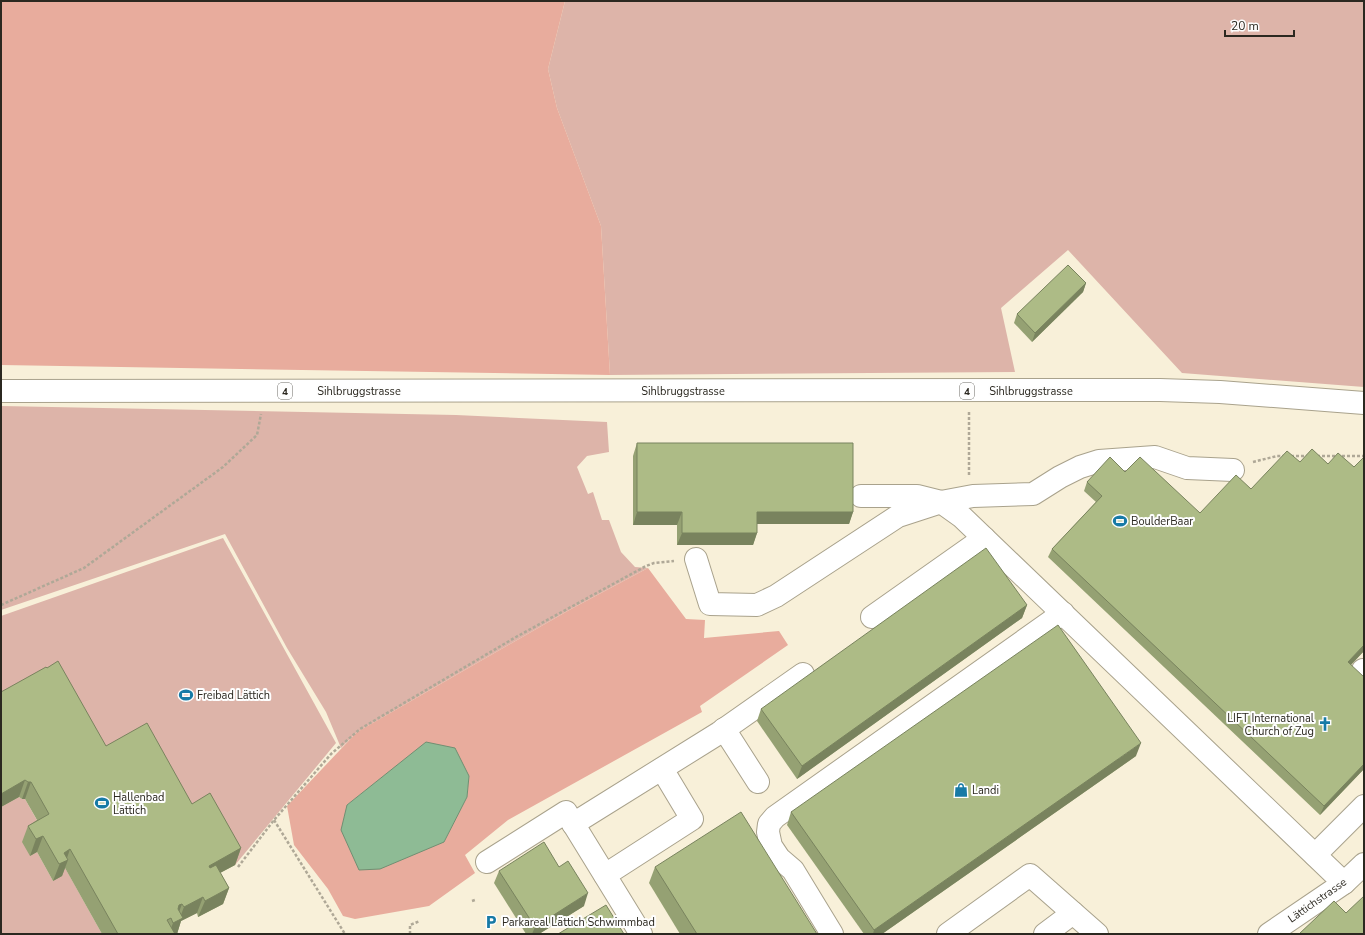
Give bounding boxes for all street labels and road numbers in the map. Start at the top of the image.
road number: 4 [278,383,292,399]
road number: 4 [960,383,974,399]
street label: Sihlbruggstrasse [317,384,401,399]
street label: Sihlbruggstrasse [641,384,725,399]
street label: Sihlbruggstrasse [989,384,1073,399]
street label: Lättichstrasse [1285,875,1350,926]

